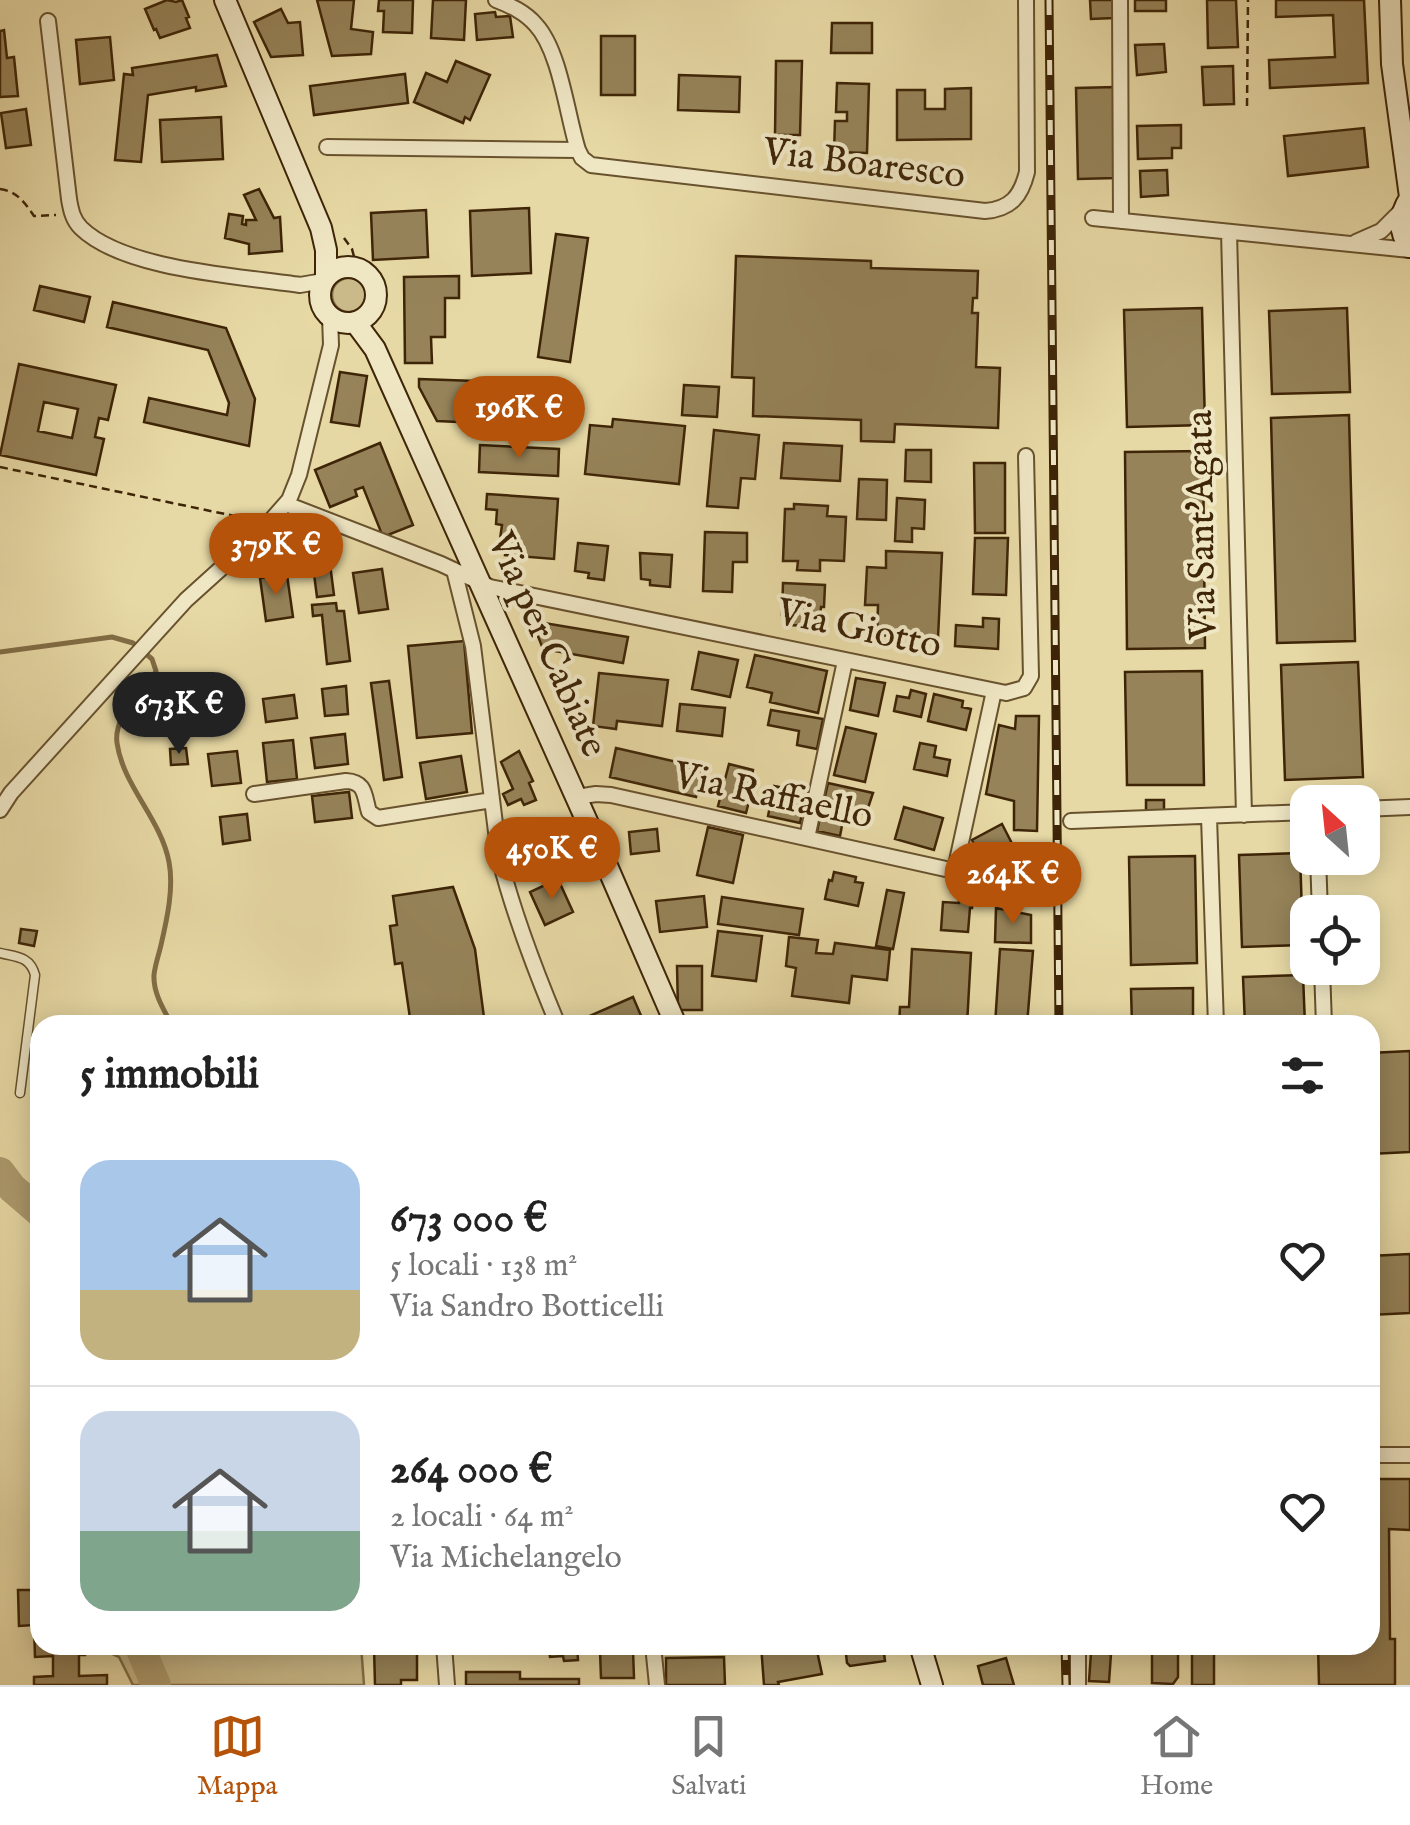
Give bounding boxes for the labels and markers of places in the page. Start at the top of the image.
pin: 196K € [438,376,600,461]
pin: 379K € [195,513,357,598]
pin: 673K € [98,672,260,757]
pin: 450K € [471,817,633,902]
pin: 264K € [932,842,1094,927]

